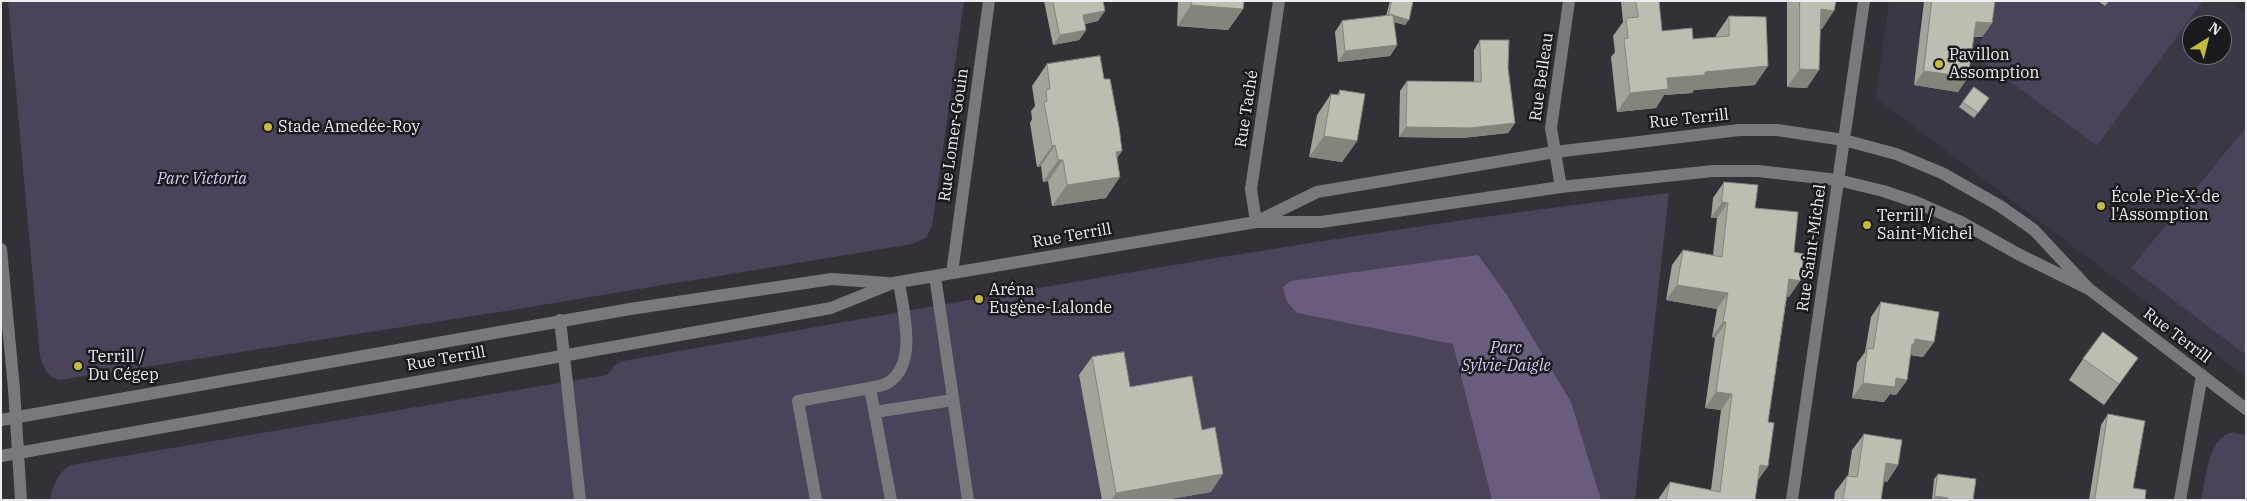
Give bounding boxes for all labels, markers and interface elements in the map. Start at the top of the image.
north arrow [2182,15,2232,65]
text: N [2205,18,2225,39]
street label: Rue Belleau [1526,32,1558,122]
place label: Pavillon Assomption [1949,45,2040,83]
marker: Pavillon Assomption [1933,58,1945,70]
street label: Rue Lomer-Gouin [935,67,973,203]
street label: Rue Taché [1231,69,1263,149]
street label: Rue Terrill [1648,105,1730,133]
place label: Stade Amedée-Roy [278,117,420,137]
marker: Stade Amedée-Roy [262,121,274,133]
park label: Parc Victoria [157,169,247,189]
street label: Rue Saint-Michel [1794,183,1830,313]
place label: École Pie-X-de l'Assomption [2111,187,2220,225]
marker: École Pie-X-de l'Assomption [2095,200,2107,212]
place label: Terrill / Saint-Michel [1877,206,1973,244]
marker: Terrill / Saint-Michel [1861,219,1873,231]
street label: Rue Terrill [1031,220,1113,252]
place label: Aréna Eugène-Lalonde [989,280,1112,318]
marker: Aréna Eugène-Lalonde [973,293,985,305]
street label: Rue Terrill [2139,304,2215,368]
park label: Parc Sylvie-Daigle [1461,338,1551,376]
street label: Rue Terrill [405,343,487,375]
place label: Terrill / Du Cégep [88,347,159,385]
marker: Terrill / Du Cégep [72,360,84,372]

